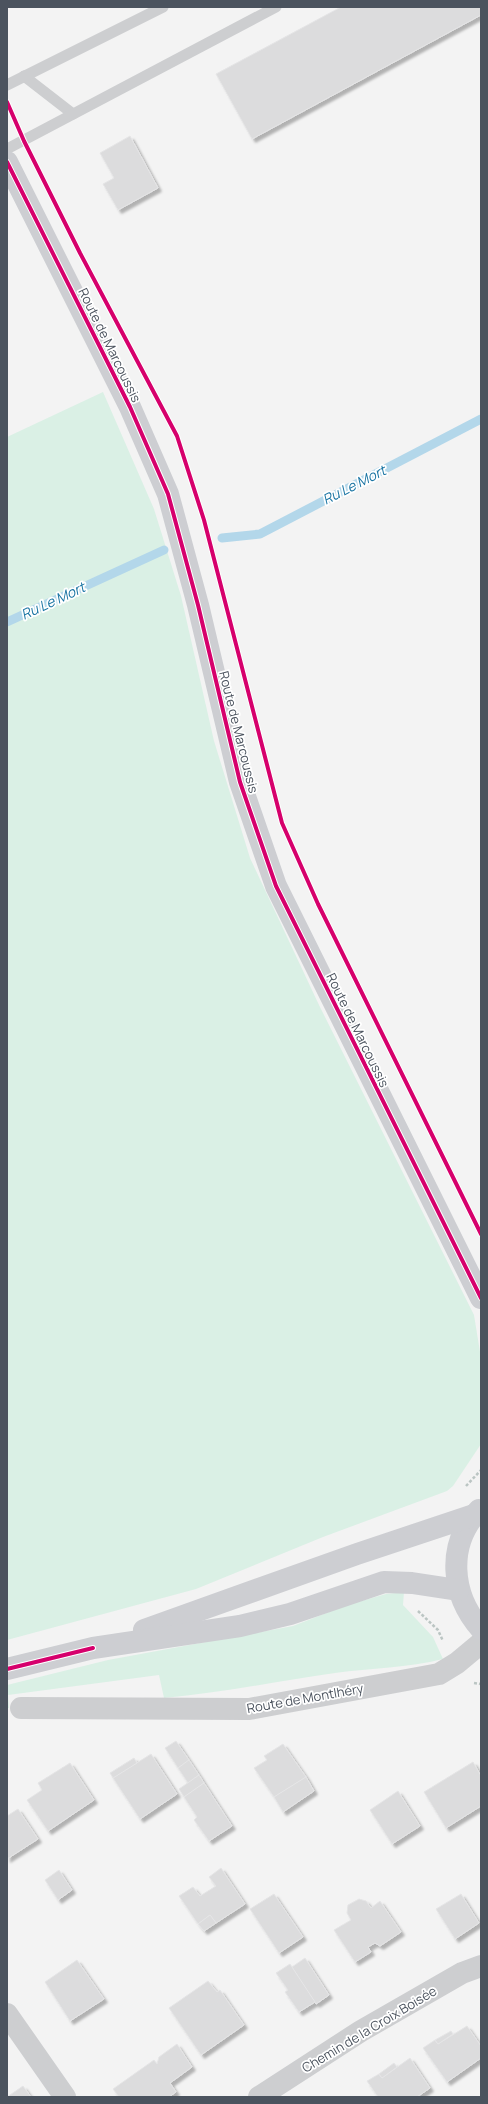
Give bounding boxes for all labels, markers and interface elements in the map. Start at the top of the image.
street label: Route de Marcoussis [74,285,146,405]
water label: Ru Le Mort [319,460,390,509]
water label: Ru Le Mort [18,577,89,624]
street label: Route de Marcoussis [215,669,263,795]
street label: Route de Marcoussis [322,970,394,1090]
street label: Route de Montlhéry [245,1679,365,1717]
street label: Chemin de la Croix Boisée [298,1981,440,2076]

